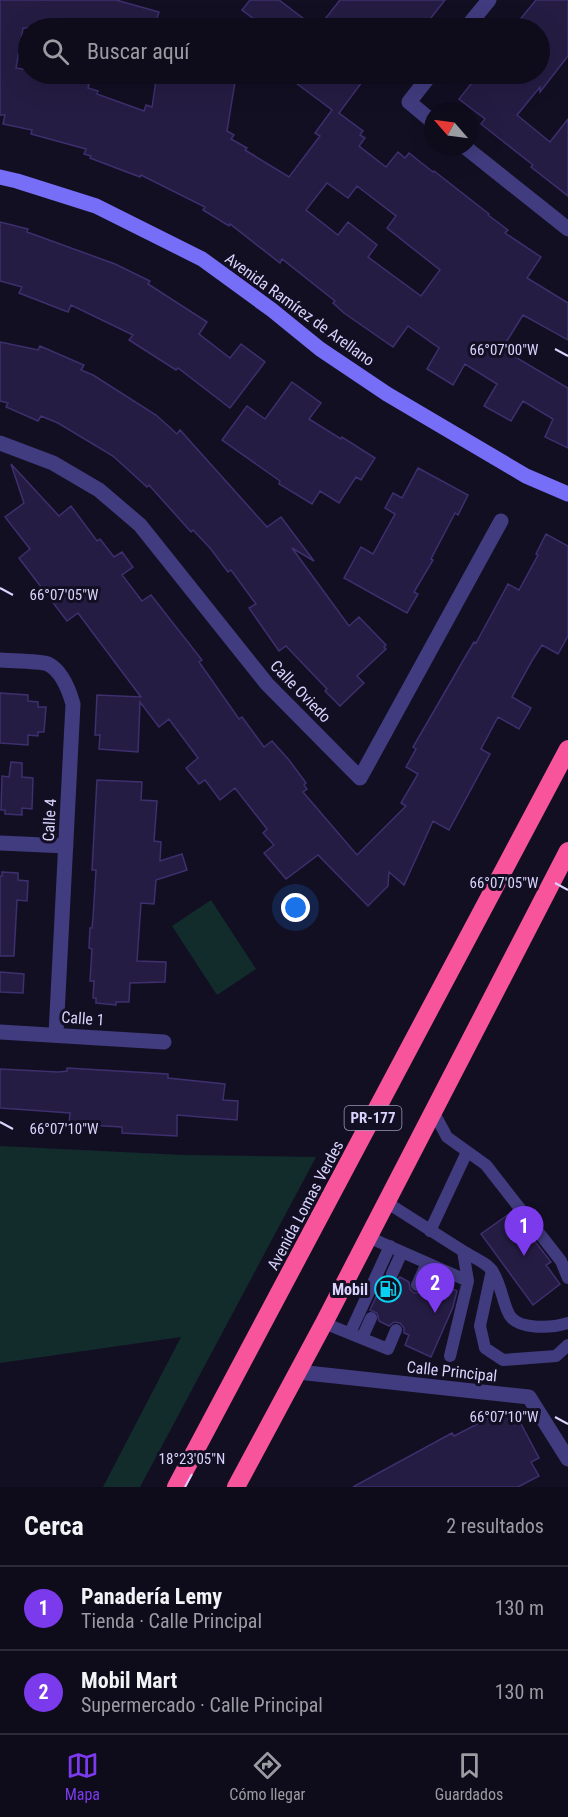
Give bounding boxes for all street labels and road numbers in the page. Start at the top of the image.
street label: Avenida Ramírez de Arellano [221,249,378,370]
street label: Calle Oviedo [266,656,335,726]
street label: Calle 4 [39,798,60,842]
street label: Calle 1 [61,1008,105,1029]
road number: PR-177 [344,1106,401,1130]
street label: Avenida Lomas Verdes [263,1137,348,1273]
street label: Calle Principal [406,1357,498,1386]

